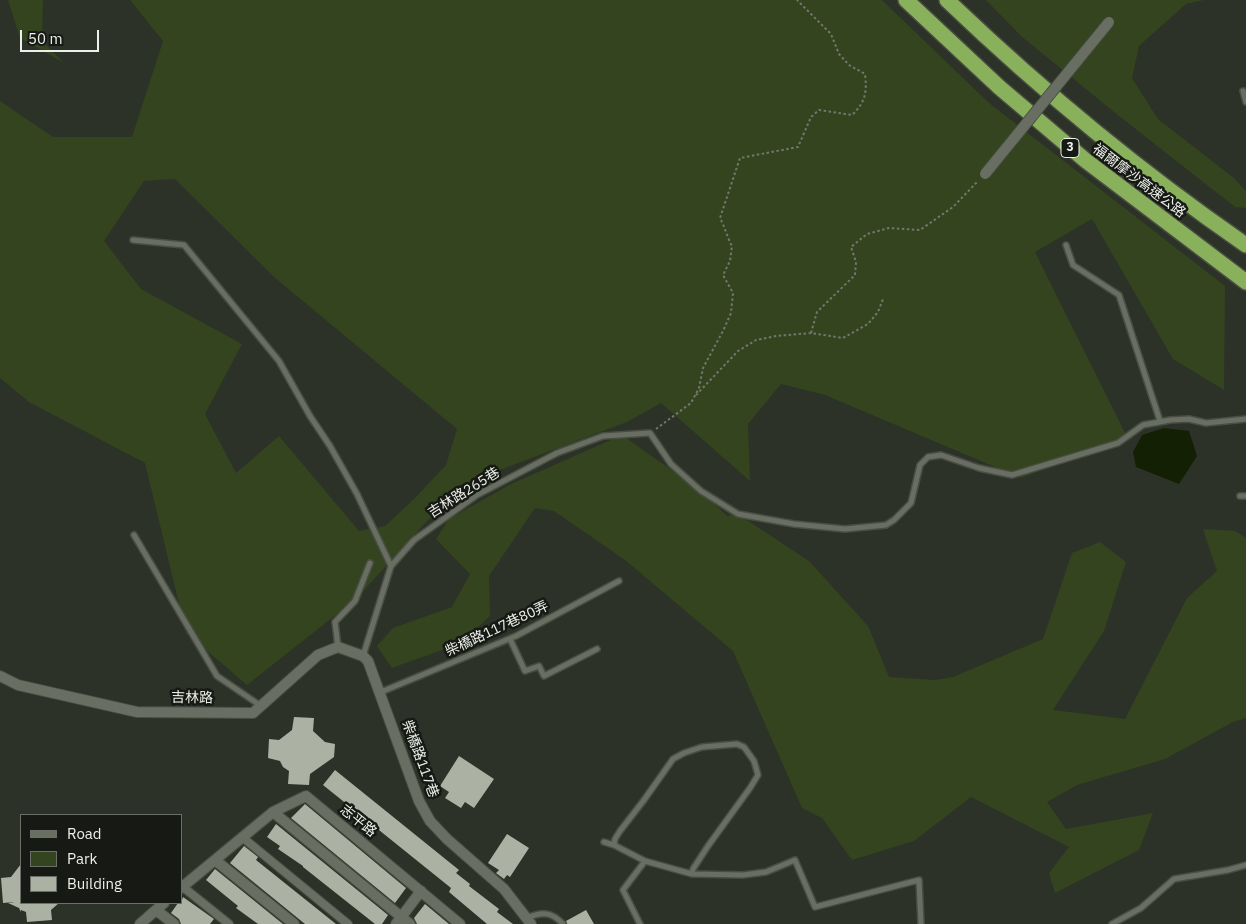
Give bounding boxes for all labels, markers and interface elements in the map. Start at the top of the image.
scale bar [22,20,101,52]
text: 50 m [28,29,63,48]
road number: 3 [1061,138,1079,158]
street label: 福爾摩沙高速公路 [1089,141,1189,221]
street label: 吉林路265巷 [425,464,503,522]
street label: 柴橋路117巷80弄 [443,598,551,660]
street label: 吉林路 [171,689,213,707]
street label: 柴橋路117巷 [398,718,442,800]
street label: 志平路 [336,801,380,841]
legend [20,814,182,904]
text: Road [67,824,102,843]
text: Park [67,849,97,868]
text: Building [67,874,122,893]

